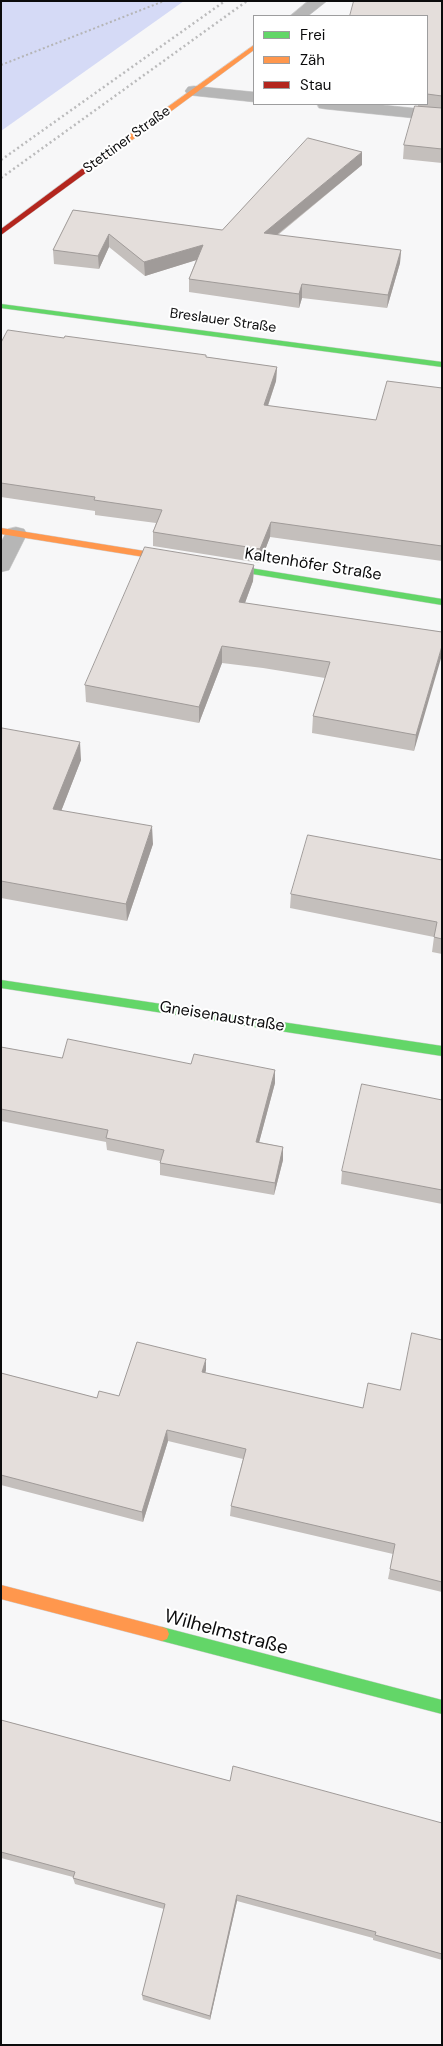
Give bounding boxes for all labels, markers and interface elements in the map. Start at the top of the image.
legend [253,15,428,105]
text: Frei [300,25,325,45]
text: Zäh [300,50,325,70]
text: Stau [300,75,331,95]
street label: Stettiner Straße [80,103,174,177]
street label: Breslauer Straße [169,305,277,337]
street label: Kaltenhöfer Straße [243,545,383,585]
street label: Gneisenaustraße [158,998,286,1036]
street label: Wilhelmstraße [162,1606,290,1660]

